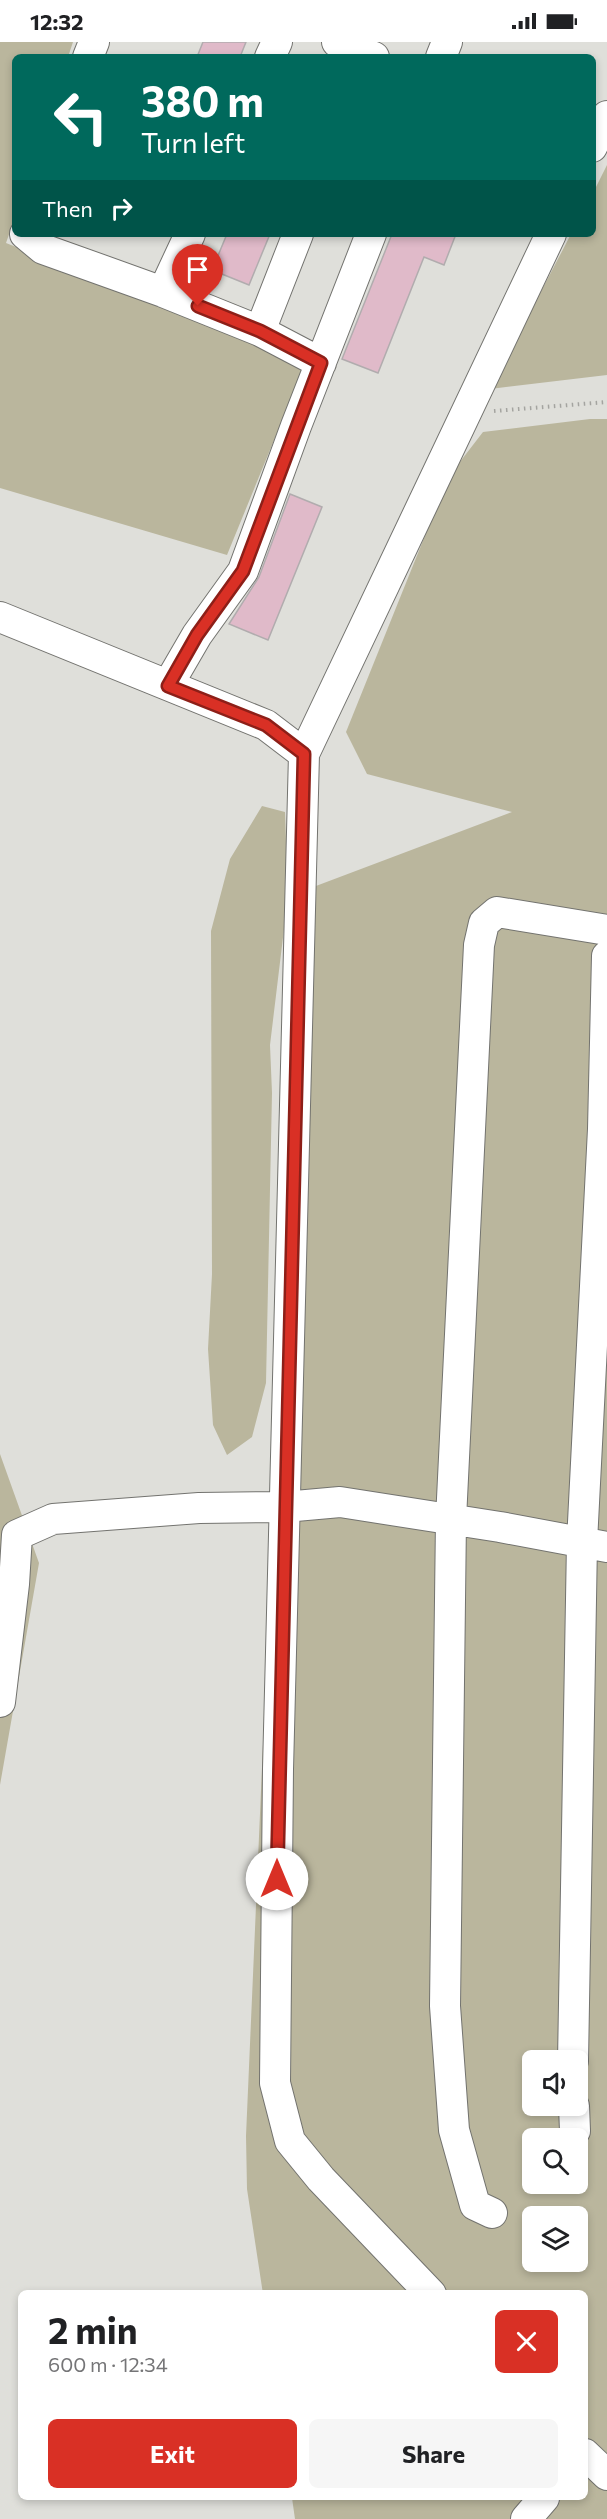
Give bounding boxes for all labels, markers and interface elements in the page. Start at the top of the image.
text: 12:32 [30,8,84,35]
text: 380 m [141,74,264,126]
icon: left [42,78,120,156]
text: Turn left [141,126,245,159]
icon: right [105,192,138,225]
text: Then [42,195,93,222]
pin [172,244,223,306]
icon: arrive [181,253,214,286]
position arrow [245,1847,309,1911]
map controls [522,2050,588,2272]
button: sound [522,2050,588,2116]
button: search [522,2128,588,2194]
button: layers [522,2206,588,2272]
text: 2 min [48,2307,138,2351]
button: close [495,2310,558,2373]
text: 600 m · 12:34 [48,2352,168,2376]
button: Exit [48,2419,297,2488]
button: Share [309,2419,558,2488]

